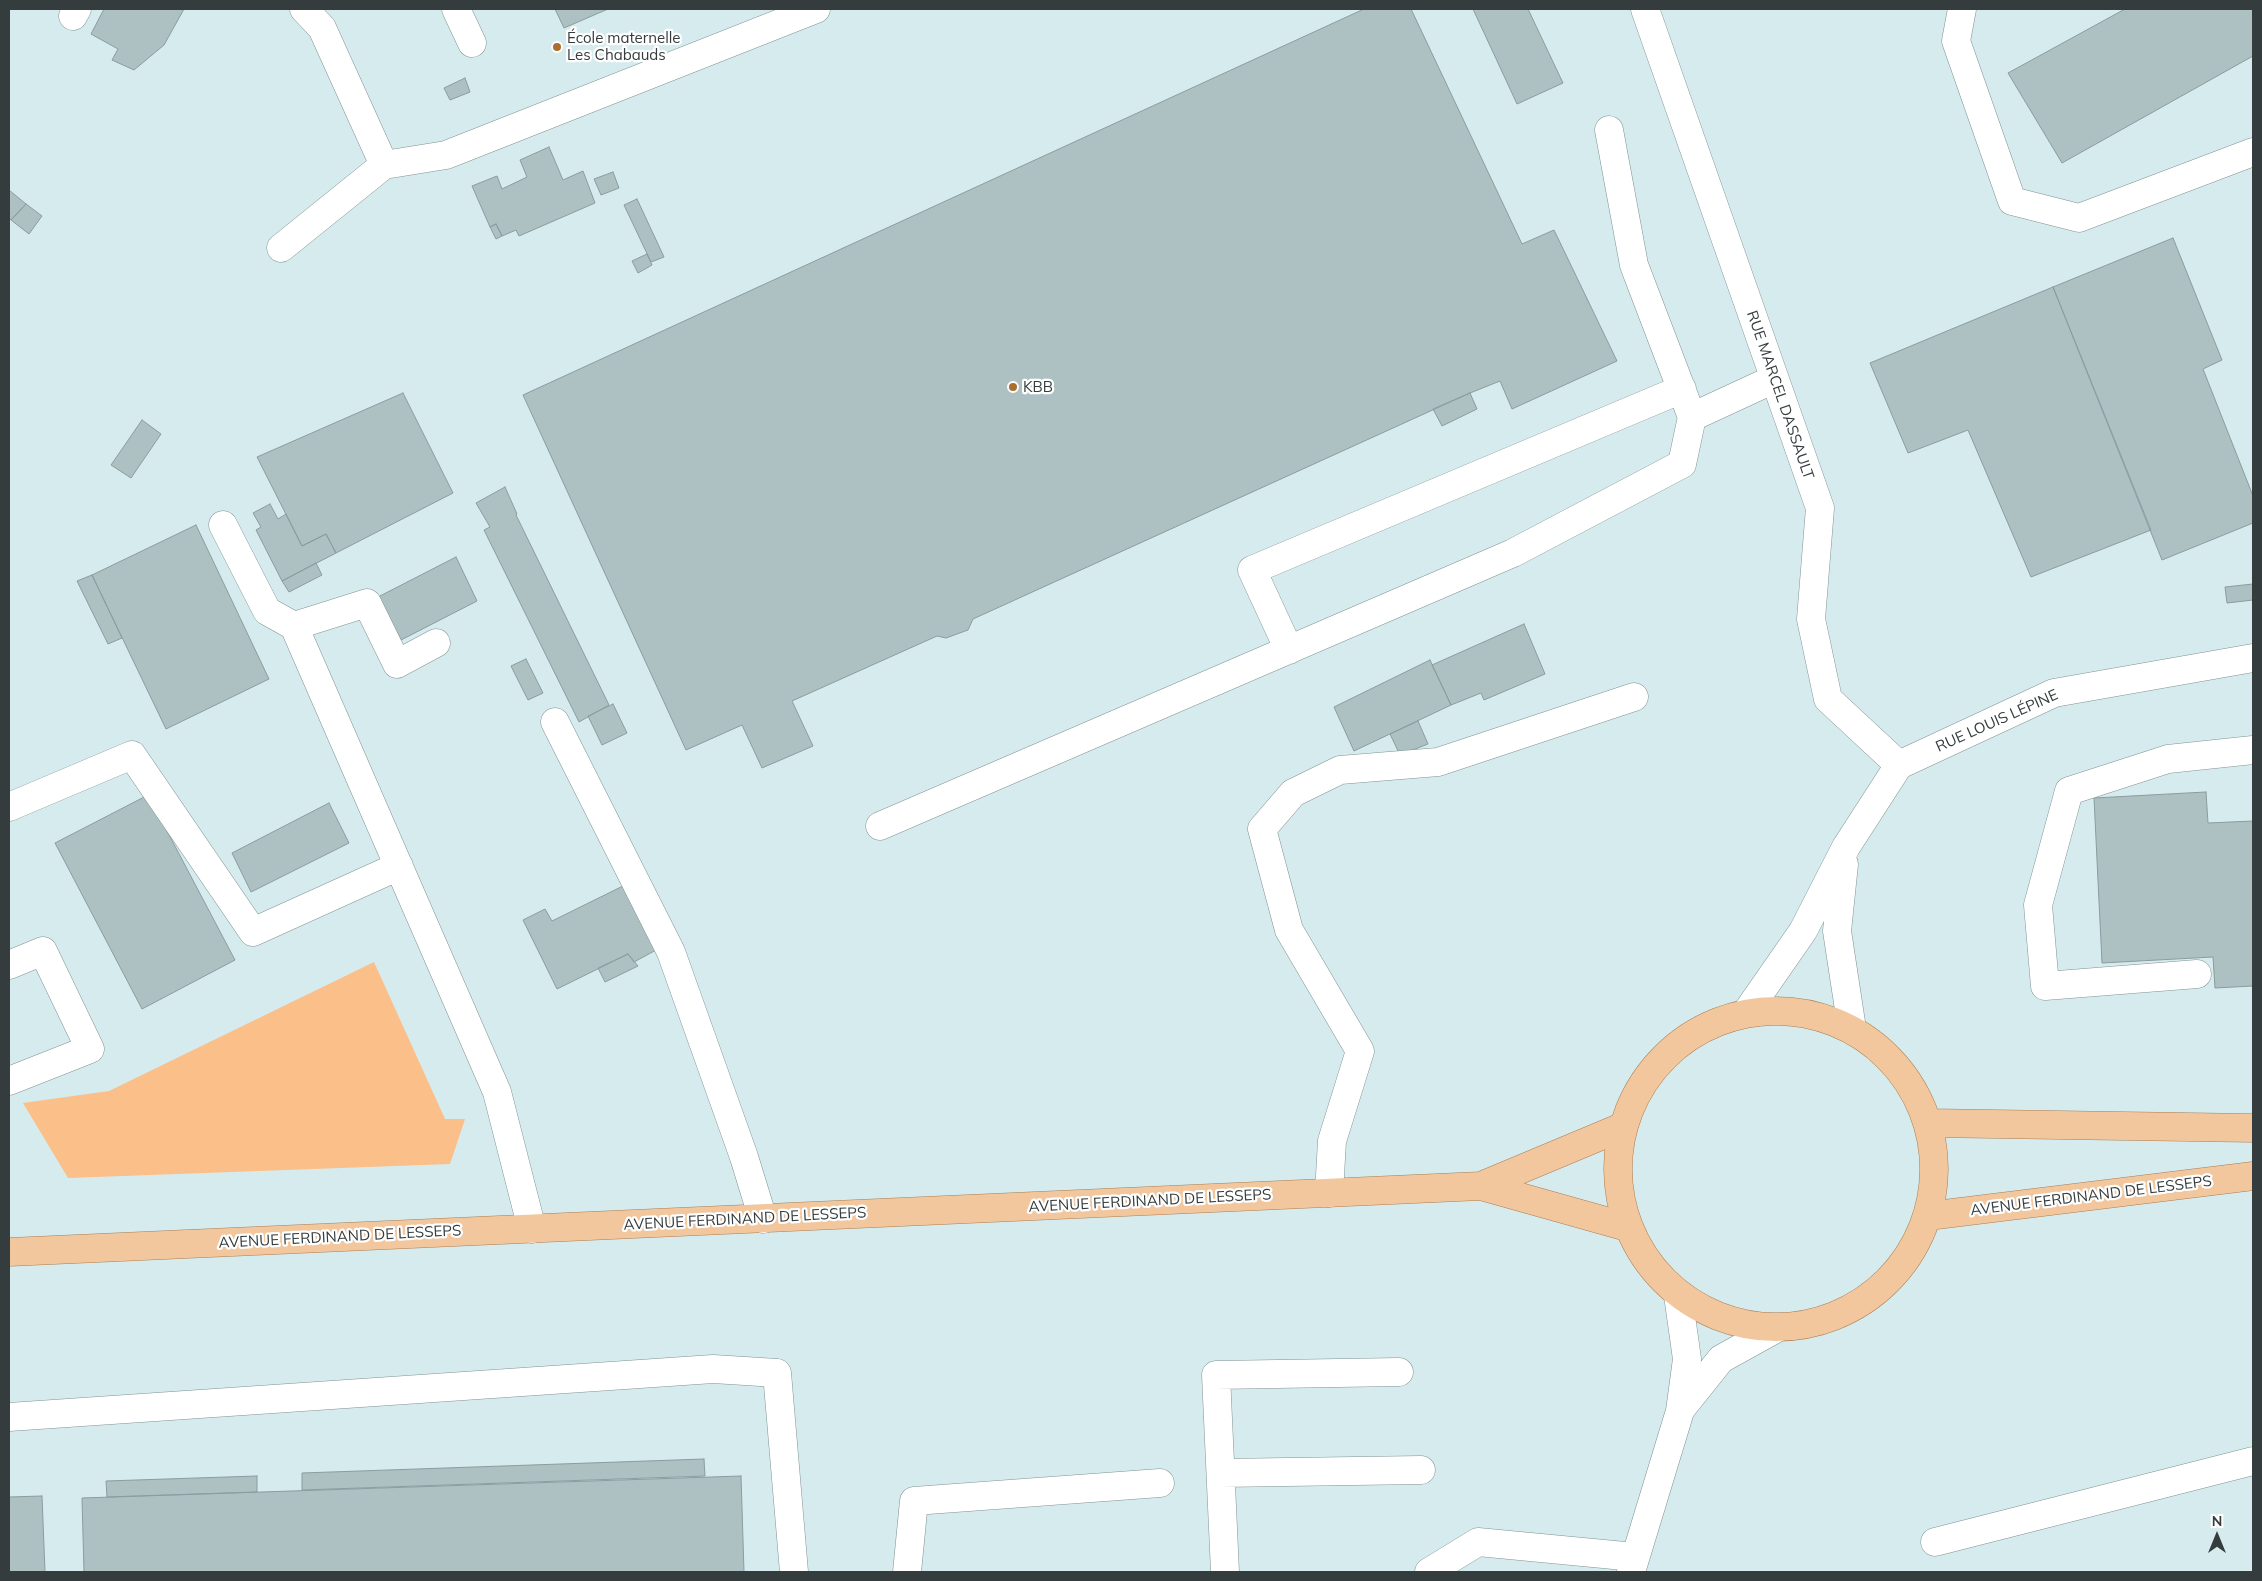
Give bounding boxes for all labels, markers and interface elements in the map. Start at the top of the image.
place label: École maternelle Les Chabauds [567,29,680,64]
marker: École maternelle Les Chabauds [551,41,563,53]
street label: RUE MARCEL DASSAULT [1743,308,1817,482]
place label: KBB [1023,378,1053,396]
marker: KBB [1007,381,1019,393]
street label: RUE LOUIS LÉPINE [1933,686,2061,756]
street label: AVENUE FERDINAND DE LESSEPS [1969,1172,2213,1220]
street label: AVENUE FERDINAND DE LESSEPS [1028,1186,1272,1216]
street label: AVENUE FERDINAND DE LESSEPS [623,1204,867,1234]
street label: AVENUE FERDINAND DE LESSEPS [218,1222,462,1252]
north arrow [2192,1511,2242,1561]
text: N [2212,1512,2222,1530]

